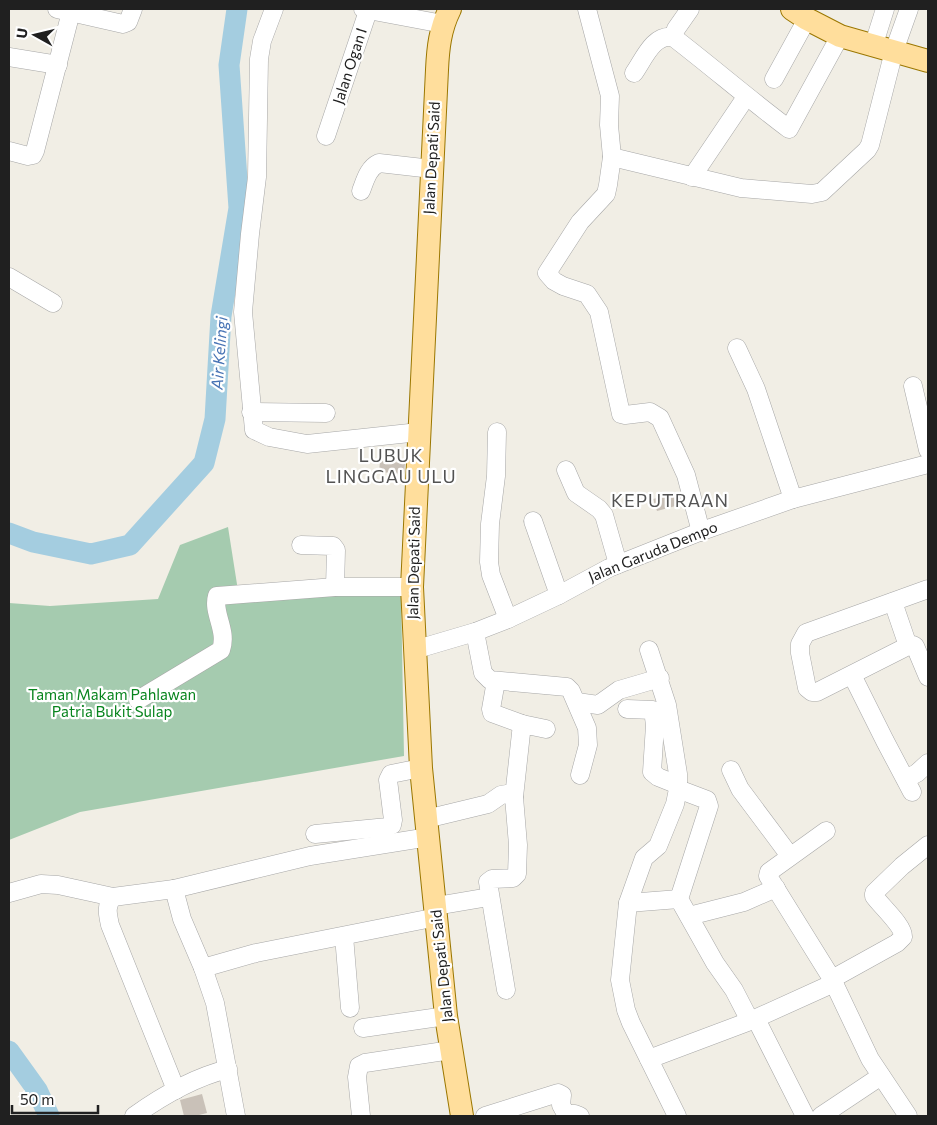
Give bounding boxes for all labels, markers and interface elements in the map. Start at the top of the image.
north arrow [10,10,60,60]
street label: Jalan Ogan I [328,25,370,106]
text: U [13,27,31,39]
street label: Jalan Depati Said [419,101,443,215]
water label: Air Kelingi [206,315,231,391]
district label: LUBUK LINGGAU ULU [325,444,457,487]
district label: KEPUTRAAN [611,489,729,511]
street label: Jalan Depati Said [403,506,423,620]
street label: Jalan Garuda Dempo [585,517,720,585]
park label: Taman Makam Pahlawan Patria Bukit Sulap [28,685,196,720]
street label: Jalan Depati Said [426,909,456,1023]
scale bar [12,1082,99,1114]
text: 50 m [20,1090,54,1108]

